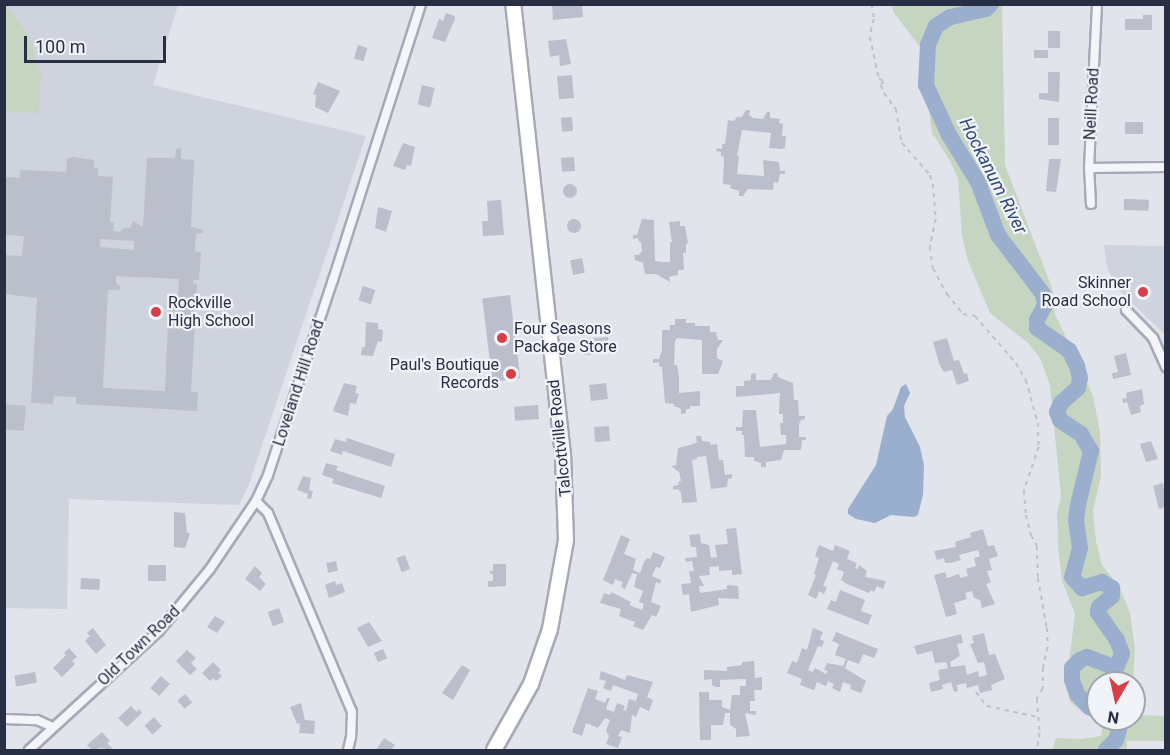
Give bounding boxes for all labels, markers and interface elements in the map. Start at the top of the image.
scale bar [27,24,170,62]
text: 100 m [35,36,86,57]
street label: Neill Road [1081,67,1103,141]
water label: Hockanum River [954,114,1032,238]
place label: Skinner Road School [1041,273,1131,311]
marker: Skinner Road School [1136,285,1150,299]
place label: Rockville High School [168,293,254,331]
marker: Rockville High School [149,305,163,319]
street label: Loveland Hill Road [269,317,329,449]
place label: Four Seasons Package Store [514,319,617,357]
marker: Four Seasons Package Store [495,331,509,345]
place label: Paul's Boutique Records [390,355,499,393]
marker: Paul's Boutique Records [504,367,518,381]
street label: Talcottville Road [544,378,576,498]
street label: Old Town Road [94,602,184,690]
north arrow [1086,671,1146,731]
text: N [1106,707,1120,728]

